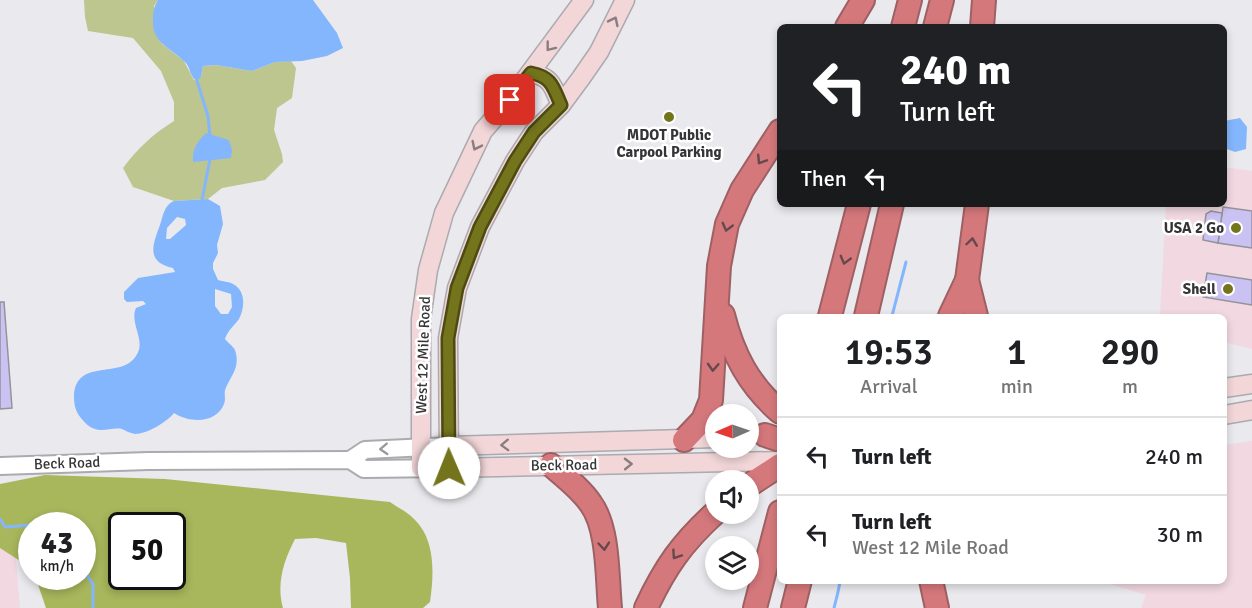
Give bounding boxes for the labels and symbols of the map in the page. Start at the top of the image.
one-way arrow [607,17,618,28]
one-way arrow [547,41,558,52]
pin [484,74,535,125]
marker: MDOT Public Carpool Parking [662,110,676,124]
place label: MDOT Public Carpool Parking [616,126,722,161]
one-way arrow [471,140,483,151]
one-way arrow [757,153,768,164]
place label: USA 2 Go [1164,219,1224,237]
marker: USA 2 Go [1229,221,1243,235]
one-way arrow [722,222,735,232]
one-way arrow [965,237,978,246]
one-way arrow [840,255,853,265]
place label: Shell [1183,280,1216,298]
marker: Shell [1221,282,1235,296]
street label: West 12 Mile Road [412,296,434,414]
one-way arrow [707,362,720,371]
north arrow [705,404,759,458]
position arrow [417,436,481,500]
one-way arrow [500,438,509,451]
one-way arrow [379,442,388,455]
street label: Beck Road [33,453,101,473]
street label: Beck Road [531,455,597,475]
one-way arrow [624,458,633,470]
speed limit sign: 50 [108,512,186,590]
one-way arrow [597,541,610,550]
one-way arrow [672,548,683,559]

